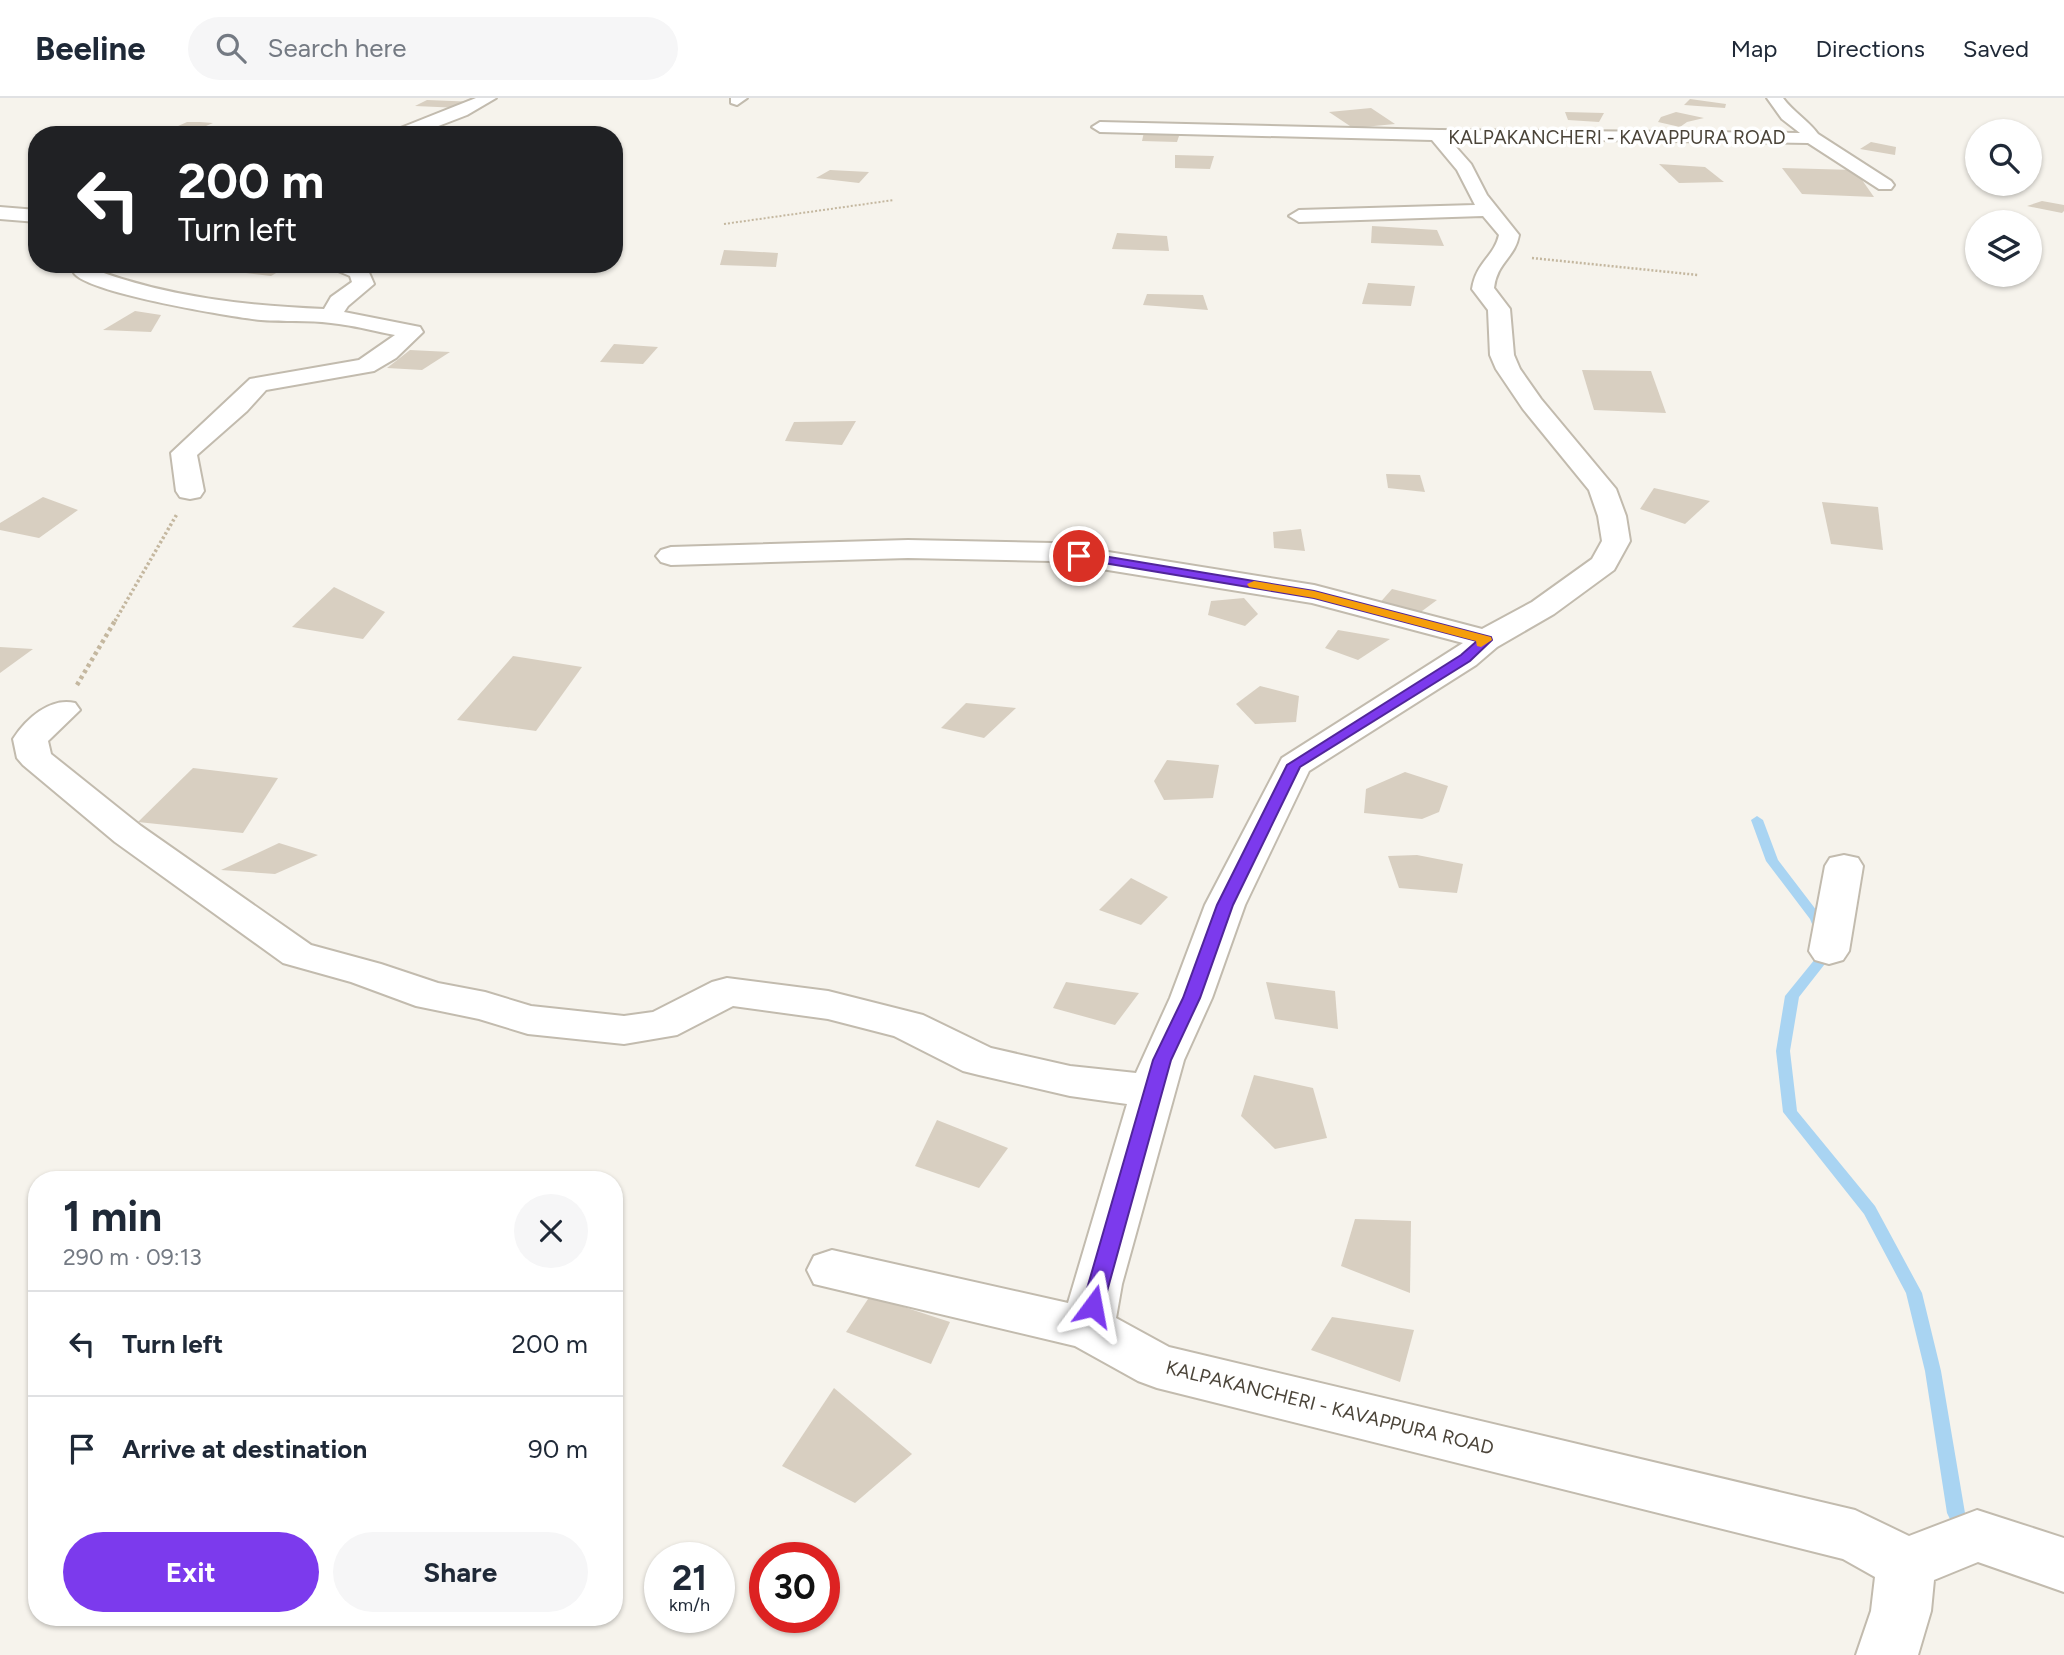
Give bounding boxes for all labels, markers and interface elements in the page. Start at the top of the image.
search box [188,17,678,80]
text: Beeline [35,29,146,68]
icon: search [212,29,250,67]
text: Search here [268,32,406,64]
text: Map [1731,34,1777,63]
text: Directions [1815,34,1925,63]
text: Saved [1963,34,2029,63]
map controls [1965,119,2042,287]
button: search [1965,119,2042,196]
street label: KALPAKANCHERI - KAVAPPURA ROAD [1448,126,1786,149]
text: 200 m [178,151,324,210]
icon: left [63,154,154,245]
button: layers [1965,210,2042,287]
text: Turn left [178,211,297,249]
pin [1049,526,1109,586]
icon: arrive [1060,537,1098,575]
text: 1 min [63,1191,162,1242]
button: close [514,1194,588,1268]
text: 290 m · 09:13 [63,1243,202,1271]
position arrow [1056,1269,1130,1343]
icon: left [63,1325,101,1363]
text: Turn left [122,1328,223,1360]
text: 200 m [512,1328,588,1360]
street label: KALPAKANCHERI - KAVAPPURA ROAD [1163,1356,1496,1459]
icon: arrive [63,1430,101,1468]
text: Arrive at destination [122,1433,367,1465]
text: 90 m [528,1433,588,1465]
button: Exit [63,1532,319,1612]
button: Share [333,1532,588,1612]
speed limit sign: 30 [749,1542,840,1633]
text: 21 [672,1557,707,1599]
text: km/h [669,1594,710,1616]

